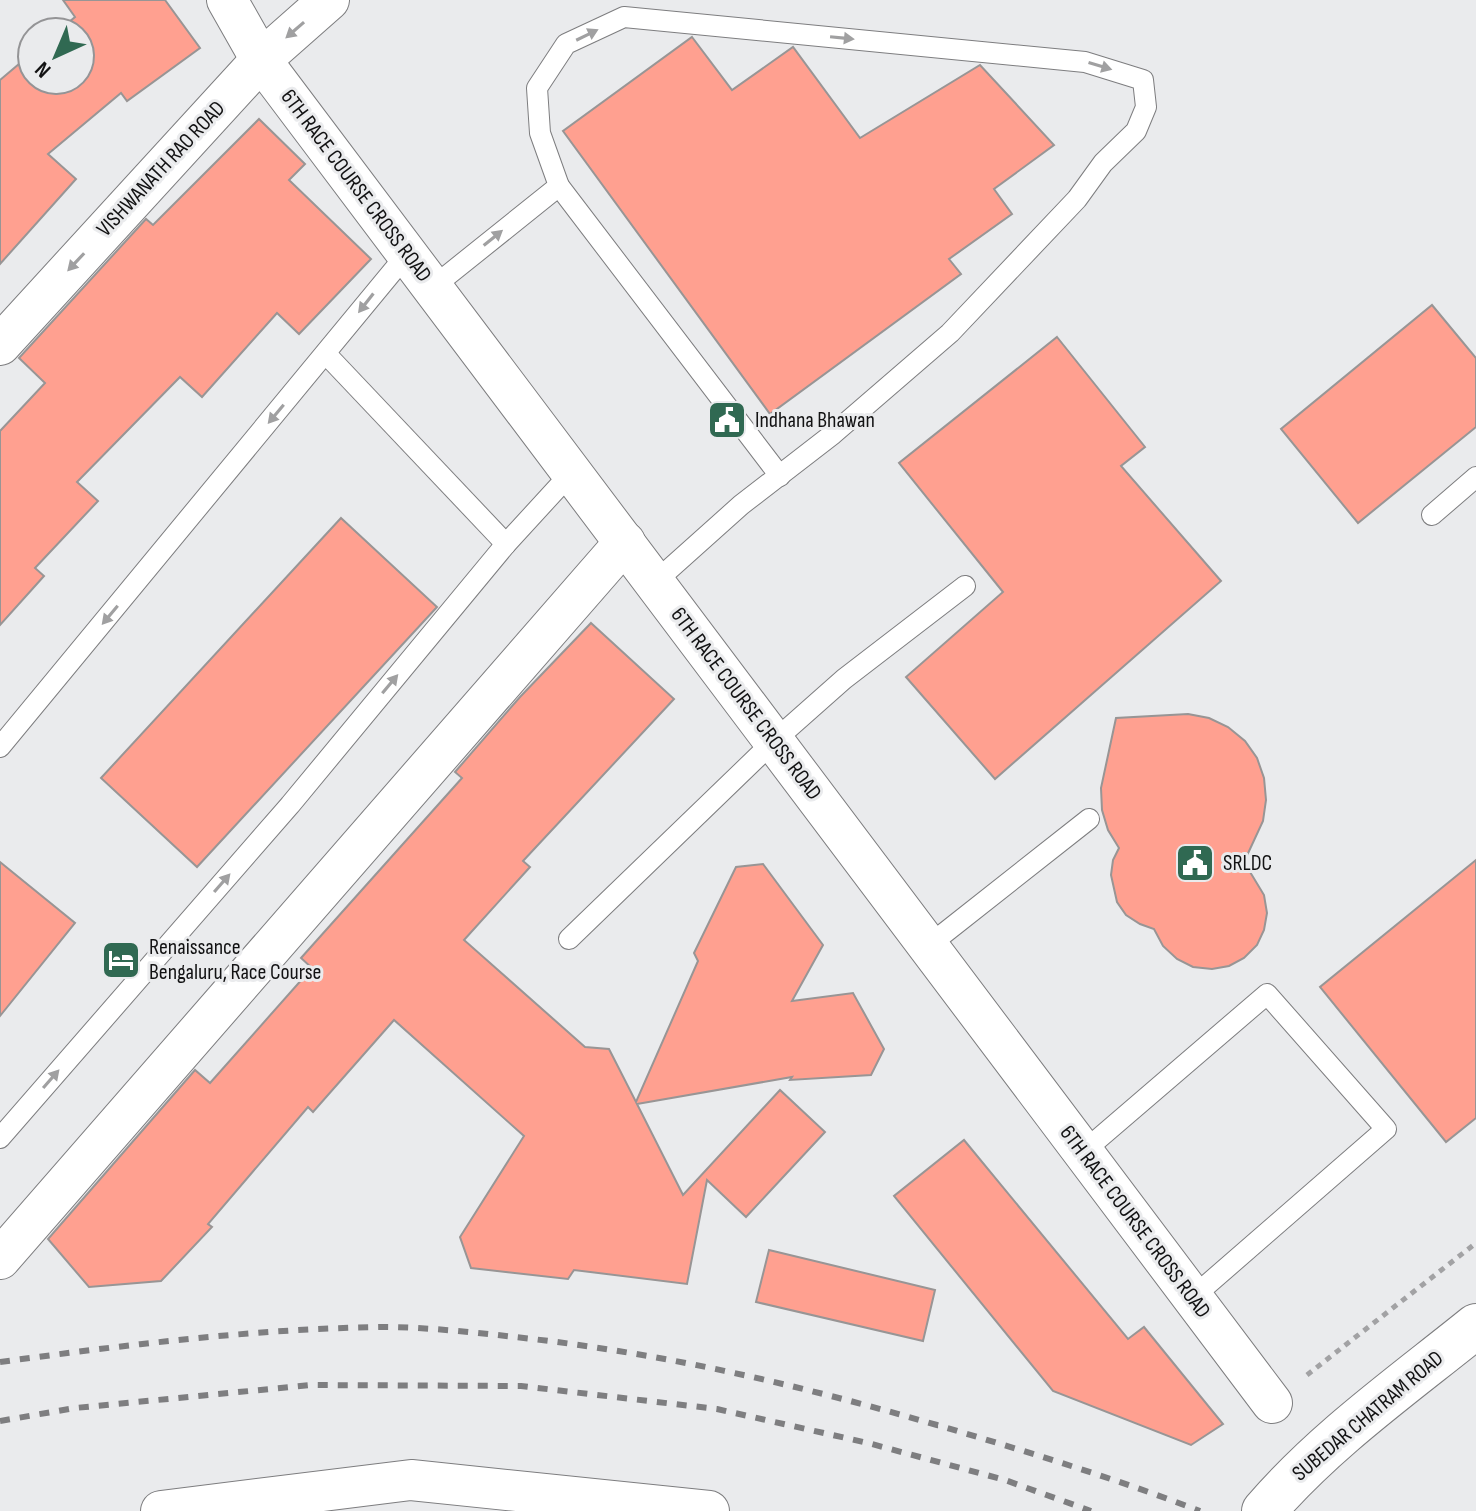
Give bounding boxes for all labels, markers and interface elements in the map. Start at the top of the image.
north arrow [16,16,96,96]
one-way arrow [286,21,306,38]
one-way arrow [575,28,598,42]
one-way arrow [830,32,855,45]
text: N [30,56,57,83]
one-way arrow [1088,60,1112,73]
street label: 6TH RACE COURSE CROSS ROAD [275,84,437,288]
street label: VISHWANATH RAO ROAD [91,95,231,243]
one-way arrow [483,230,503,247]
one-way arrow [68,252,86,271]
one-way arrow [358,293,374,313]
public building icon: Indhana Bhawan [706,399,748,441]
one-way arrow [268,404,285,424]
place label: Indhana Bhawan [755,407,875,434]
street label: 6TH RACE COURSE CROSS ROAD [665,602,827,806]
one-way arrow [102,604,119,624]
one-way arrow [381,675,398,695]
public building icon: SRLDC [1174,842,1216,884]
place label: SRLDC [1223,850,1272,877]
one-way arrow [213,873,230,893]
place label: Renaissance Bengaluru, Race Course [149,934,321,986]
hotel icon: Renaissance Bengaluru, Race Course [100,939,142,981]
one-way arrow [42,1069,59,1089]
street label: 6TH RACE COURSE CROSS ROAD [1054,1120,1216,1324]
street label: SUBEDAR CHATRAM ROAD [1287,1345,1449,1487]

